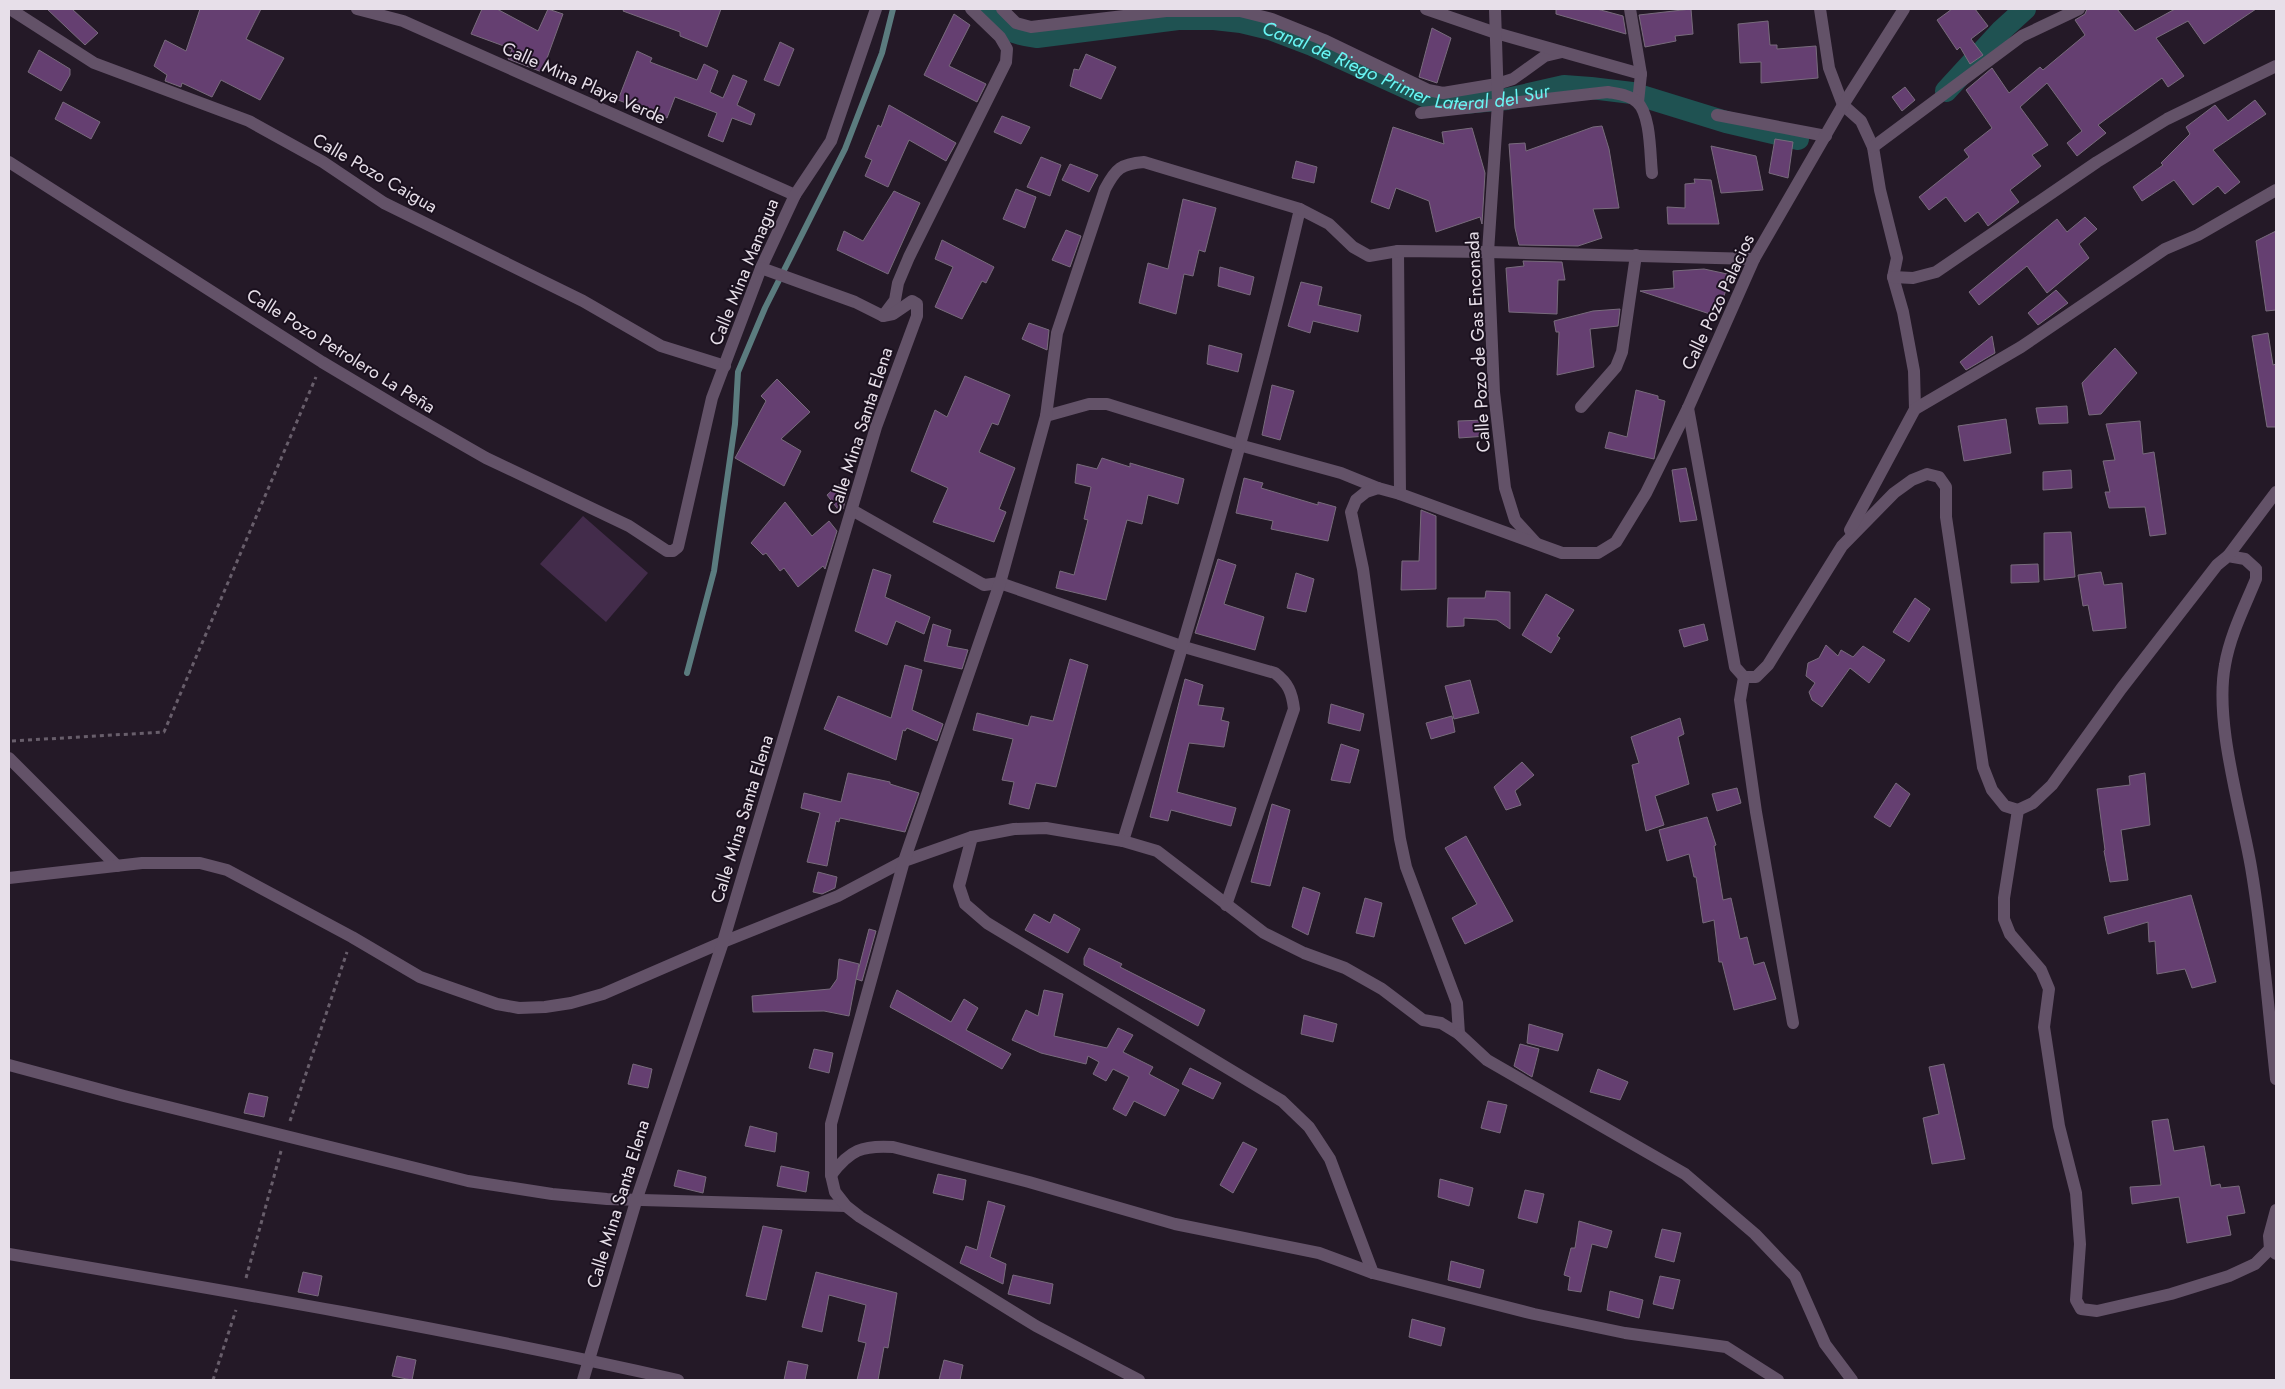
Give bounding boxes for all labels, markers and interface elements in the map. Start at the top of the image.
water label: Canal de Riego Primer Lateral del Sur [1260,15,1554,117]
street label: Calle Mina Playa Verde [498,35,670,131]
street label: Calle Pozo Caigua [308,127,442,219]
street label: Calle Mina Managua [703,195,785,349]
street label: Calle Pozo Palacios [1675,230,1761,374]
street label: Calle Pozo de Gas Enconada [1459,231,1497,453]
street label: Calle Pozo Petrolero La Peña [242,282,440,420]
street label: Calle Mina Santa Elena [821,344,899,518]
street label: Calle Mina Santa Elena [704,732,780,906]
street label: Calle Mina Santa Elena [580,1117,656,1291]

